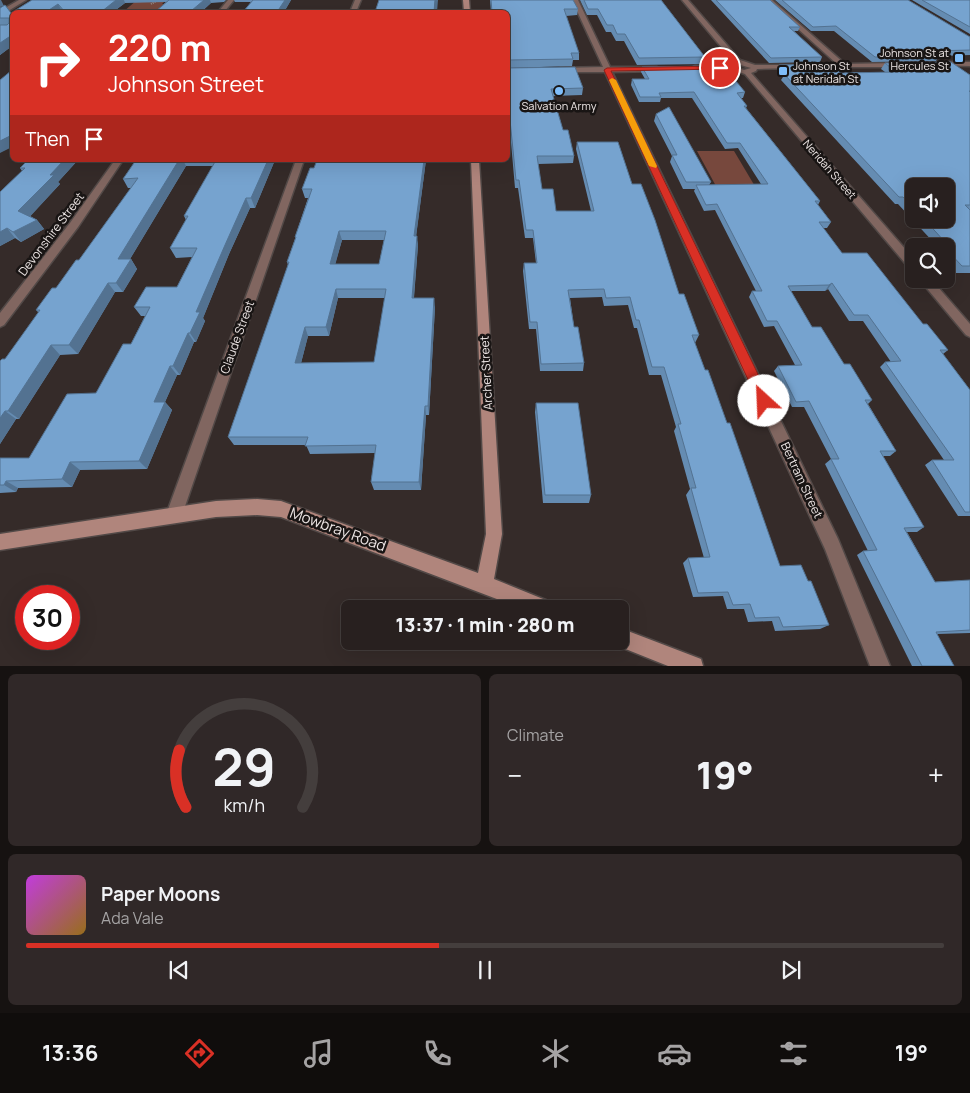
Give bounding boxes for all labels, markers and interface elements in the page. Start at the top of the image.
text: 220 m [108,24,211,72]
icon: right [25,30,90,95]
place label: Johnson St at Hercules St [879,45,949,73]
pin [699,47,741,89]
marker: Johnson St at Hercules St [953,52,965,64]
icon: arrive [706,54,734,82]
place label: Johnson St at Neridah St [793,58,859,86]
marker: Johnson St at Neridah St [777,65,789,77]
text: Johnson Street [108,69,264,99]
marker: Salvation Army [553,85,565,97]
place label: Salvation Army [522,98,597,113]
icon: arrive [80,125,108,153]
text: Then [25,126,70,152]
street label: Neridah Street [800,136,860,202]
map controls [905,178,955,288]
button: sound [905,178,955,228]
street label: Devonshire Street [14,189,88,279]
button: search [905,238,955,288]
street label: Claude Street [216,298,258,376]
street label: Archer Street [476,335,496,411]
position arrow [737,374,789,426]
street label: Bertram Street [777,439,827,521]
street label: Mowbray Road [287,502,389,556]
speed limit sign: 30 [15,585,80,650]
text: 13:37 · 1 min · 280 m [396,612,574,638]
text: Climate [507,724,564,746]
text: 29 [213,731,276,802]
text: 19° [696,748,754,800]
text: − [507,756,522,794]
text: + [928,756,944,794]
text: km/h [224,793,265,817]
text: Paper Moons [101,881,220,907]
text: Ada Vale [101,907,164,929]
icon: previous [165,956,193,984]
icon: pause [471,956,499,984]
icon: next [777,956,805,984]
icon: directions [182,1036,217,1071]
icon: music [301,1036,336,1071]
icon: phone [420,1036,455,1071]
icon: climate [538,1036,573,1071]
icon: car [657,1036,692,1071]
icon: filters [776,1036,811,1071]
text: 13:36 [42,1038,98,1068]
text: 19° [895,1038,928,1068]

